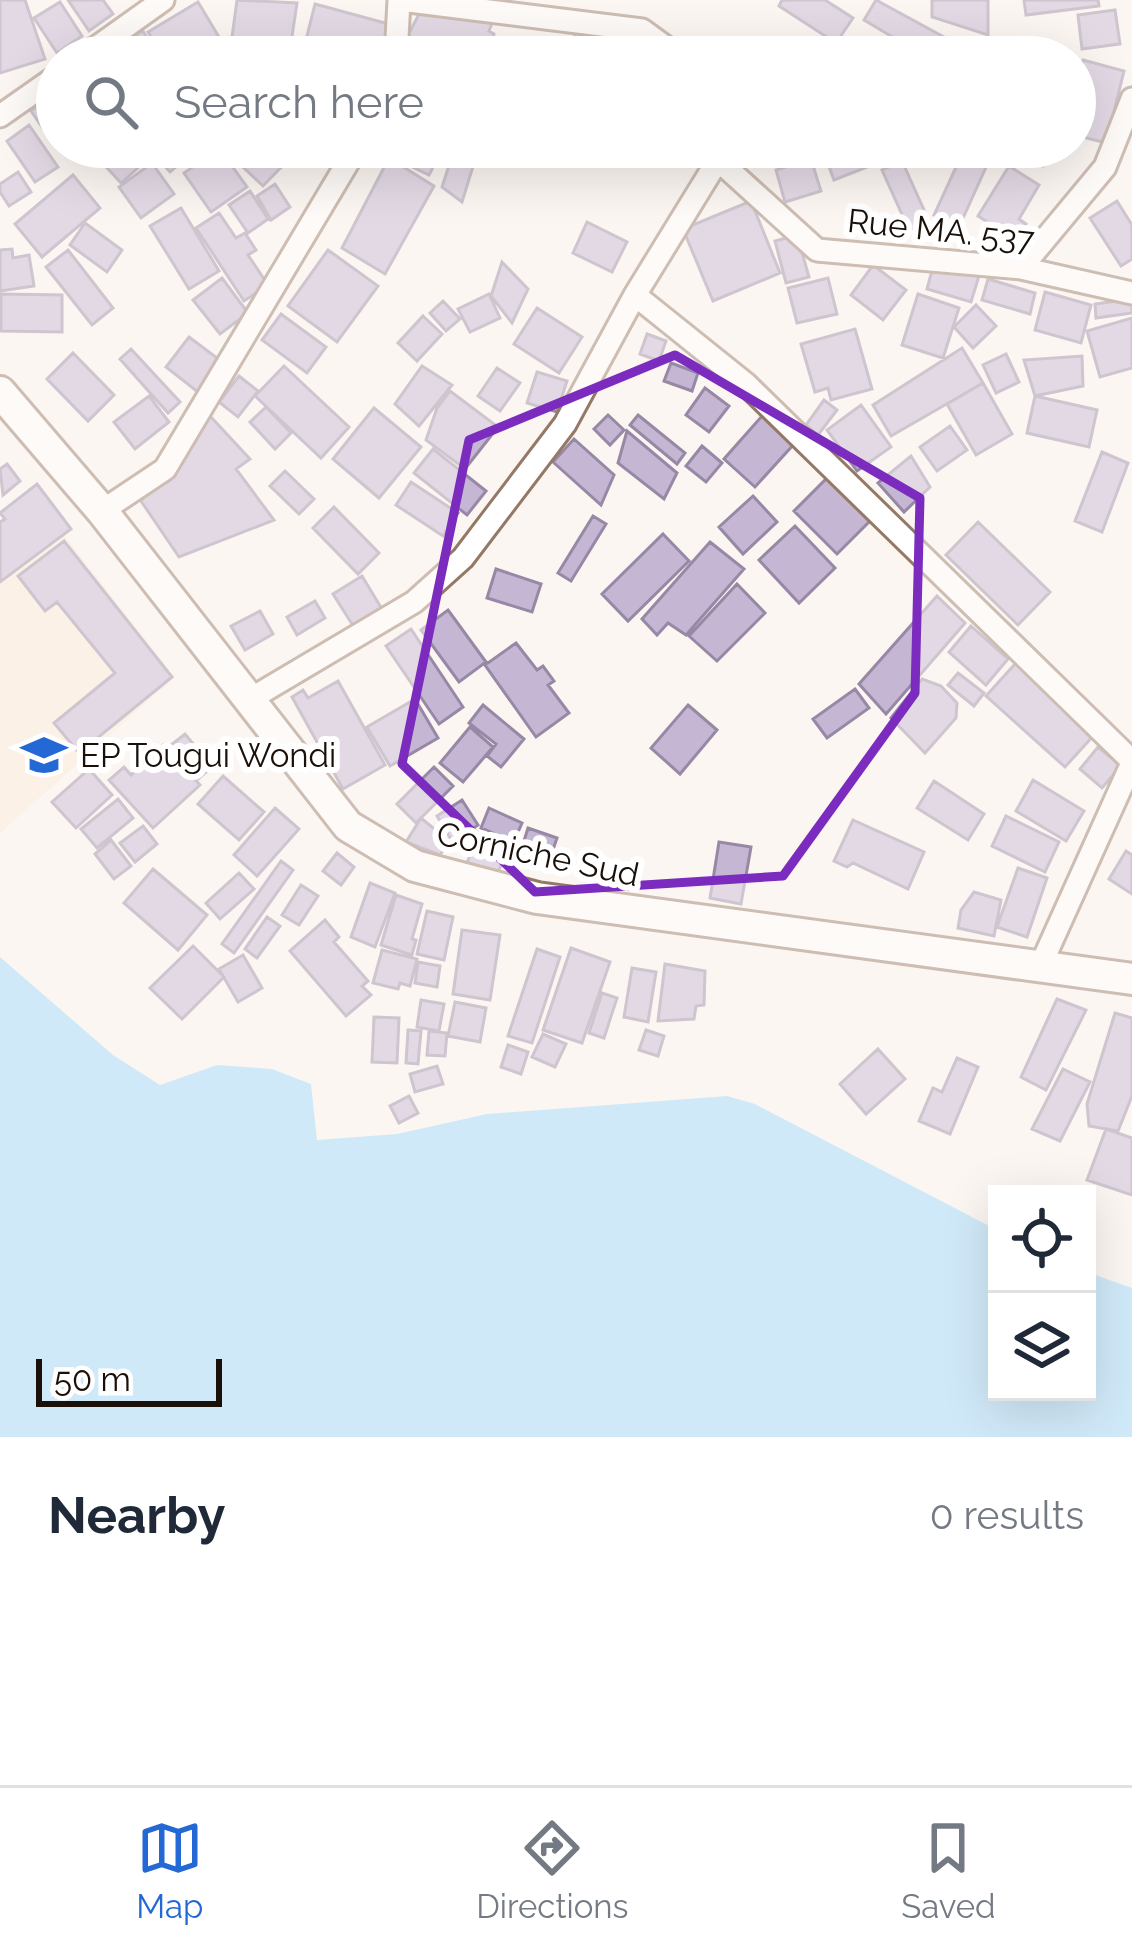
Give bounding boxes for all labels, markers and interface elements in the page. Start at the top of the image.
search box [36,36,1096,168]
icon: search [78,69,144,135]
text: Search here [174,76,424,129]
street label: Rue MA. 537 [846,201,1037,259]
school or university icon: EP Tougui Wondi [19,730,69,780]
place label: EP Tougui Wondi [80,736,336,775]
street label: Corniche Sud [433,814,643,894]
map controls [988,1185,1096,1401]
button: locate [988,1185,1096,1293]
button: layers [988,1293,1096,1401]
scale bar [36,1353,222,1406]
text: 50 m [54,1360,131,1399]
text: Nearby [48,1485,225,1545]
text: 0 results [930,1492,1084,1538]
tab: Map [136,1815,203,1926]
tab: Directions [476,1815,629,1926]
tab: Saved [901,1815,996,1926]

